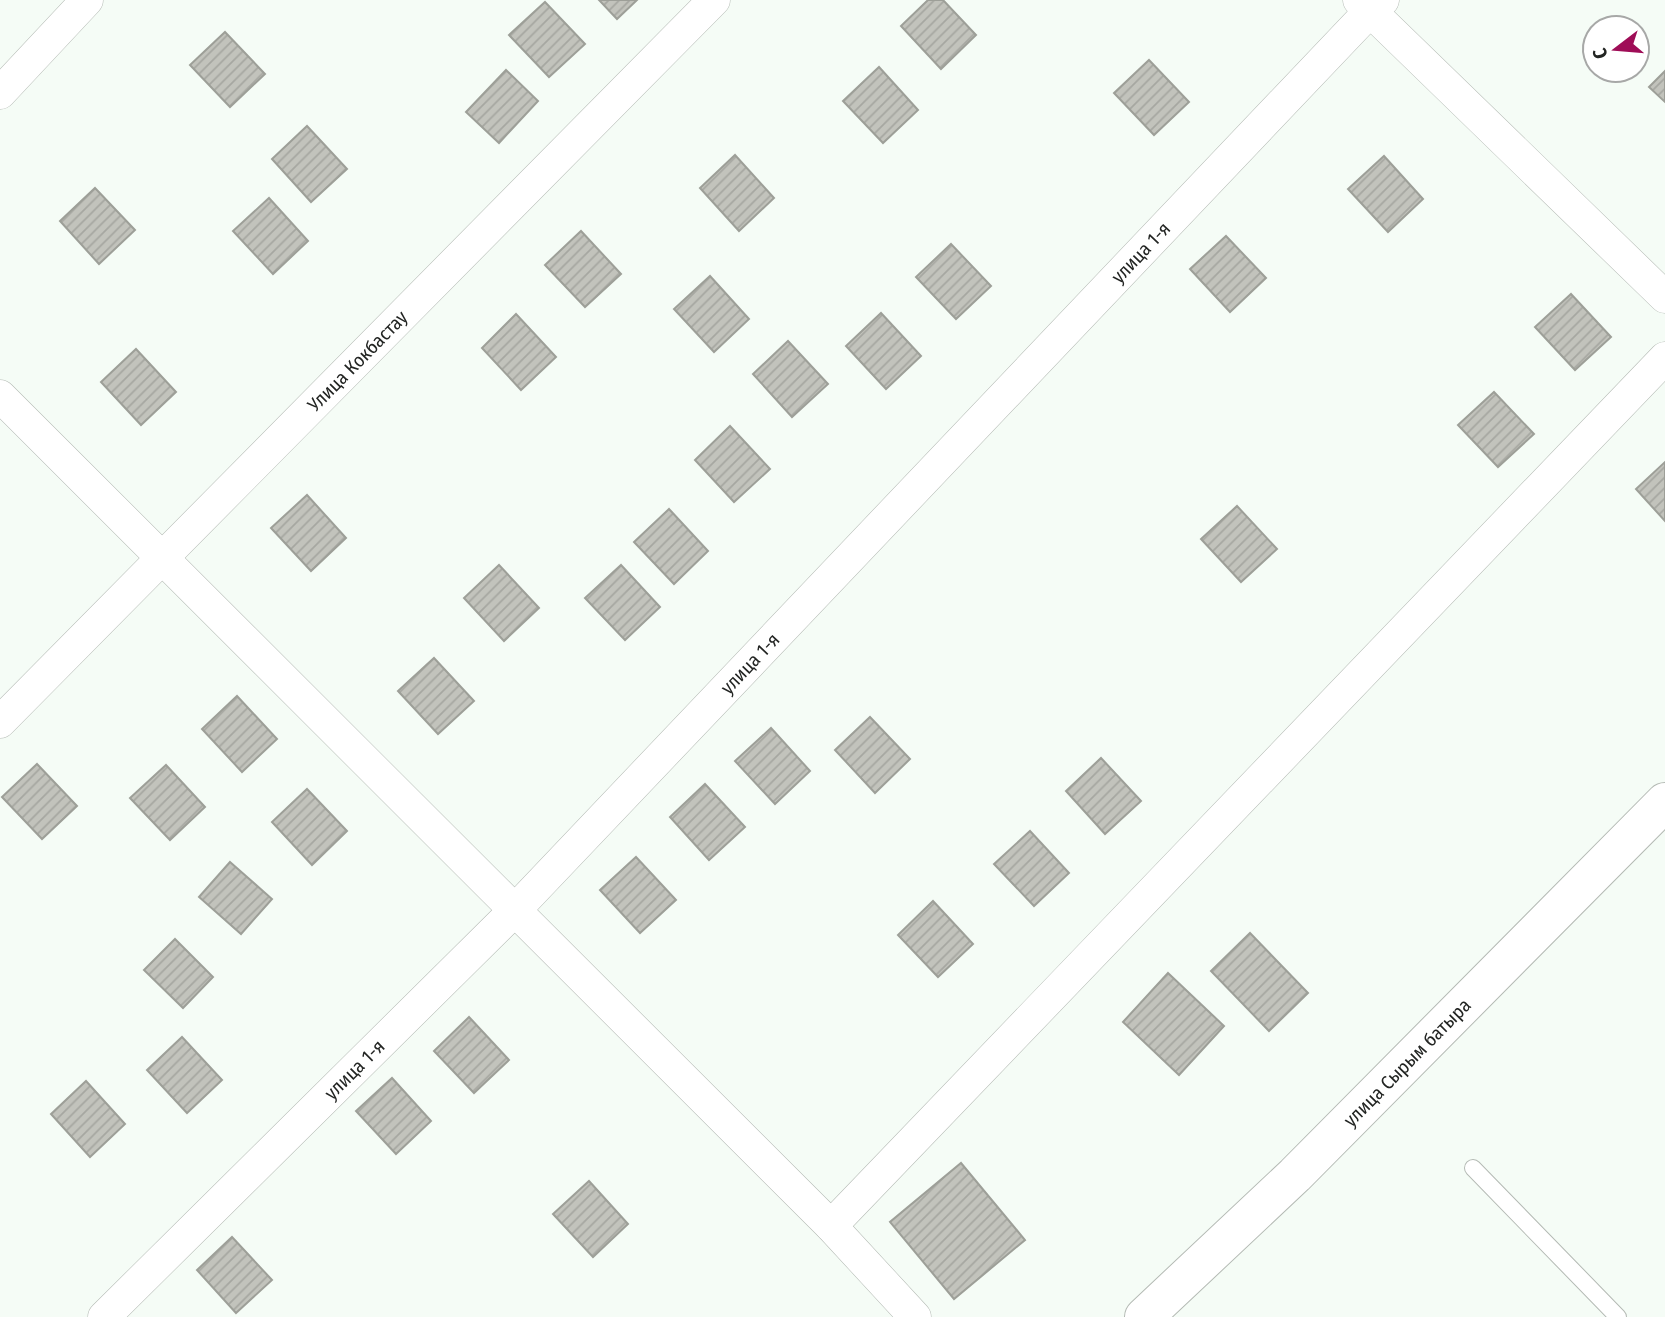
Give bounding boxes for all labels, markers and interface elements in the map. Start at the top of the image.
north arrow [1581,14,1651,84]
text: С [1588,46,1613,62]
street label: улица 1-я [1106,217,1175,288]
street label: Улица Кокбастау [302,305,412,417]
street label: улица 1-я [715,628,784,699]
street label: улица Сырым батыра [1338,993,1475,1131]
street label: улица 1-я [319,1035,389,1104]

